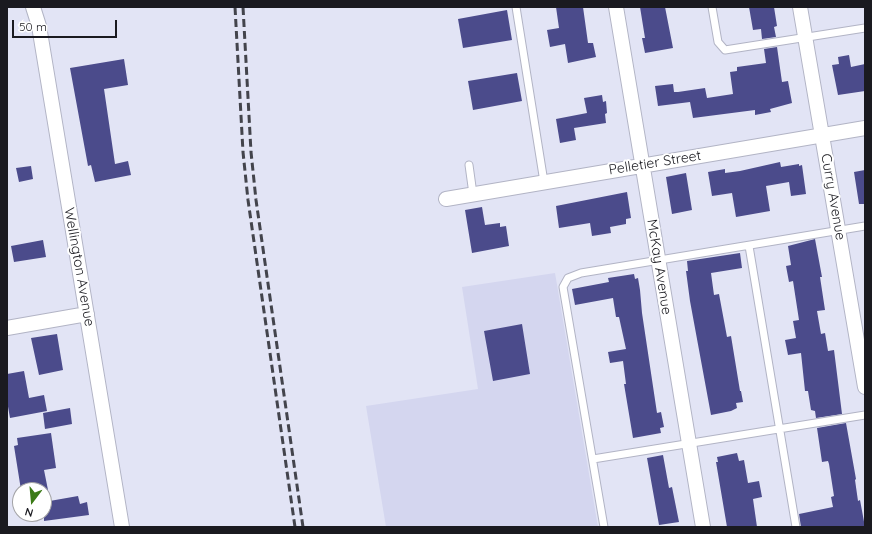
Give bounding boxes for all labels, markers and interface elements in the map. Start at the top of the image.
scale bar [14,12,119,38]
text: 50 m [19,19,47,34]
street label: Pelletier Street [608,147,702,179]
street label: Curry Avenue [817,152,849,242]
street label: Wellington Avenue [60,206,98,328]
street label: McKay Avenue [643,218,675,316]
north arrow [12,482,52,522]
text: N [23,505,35,520]

